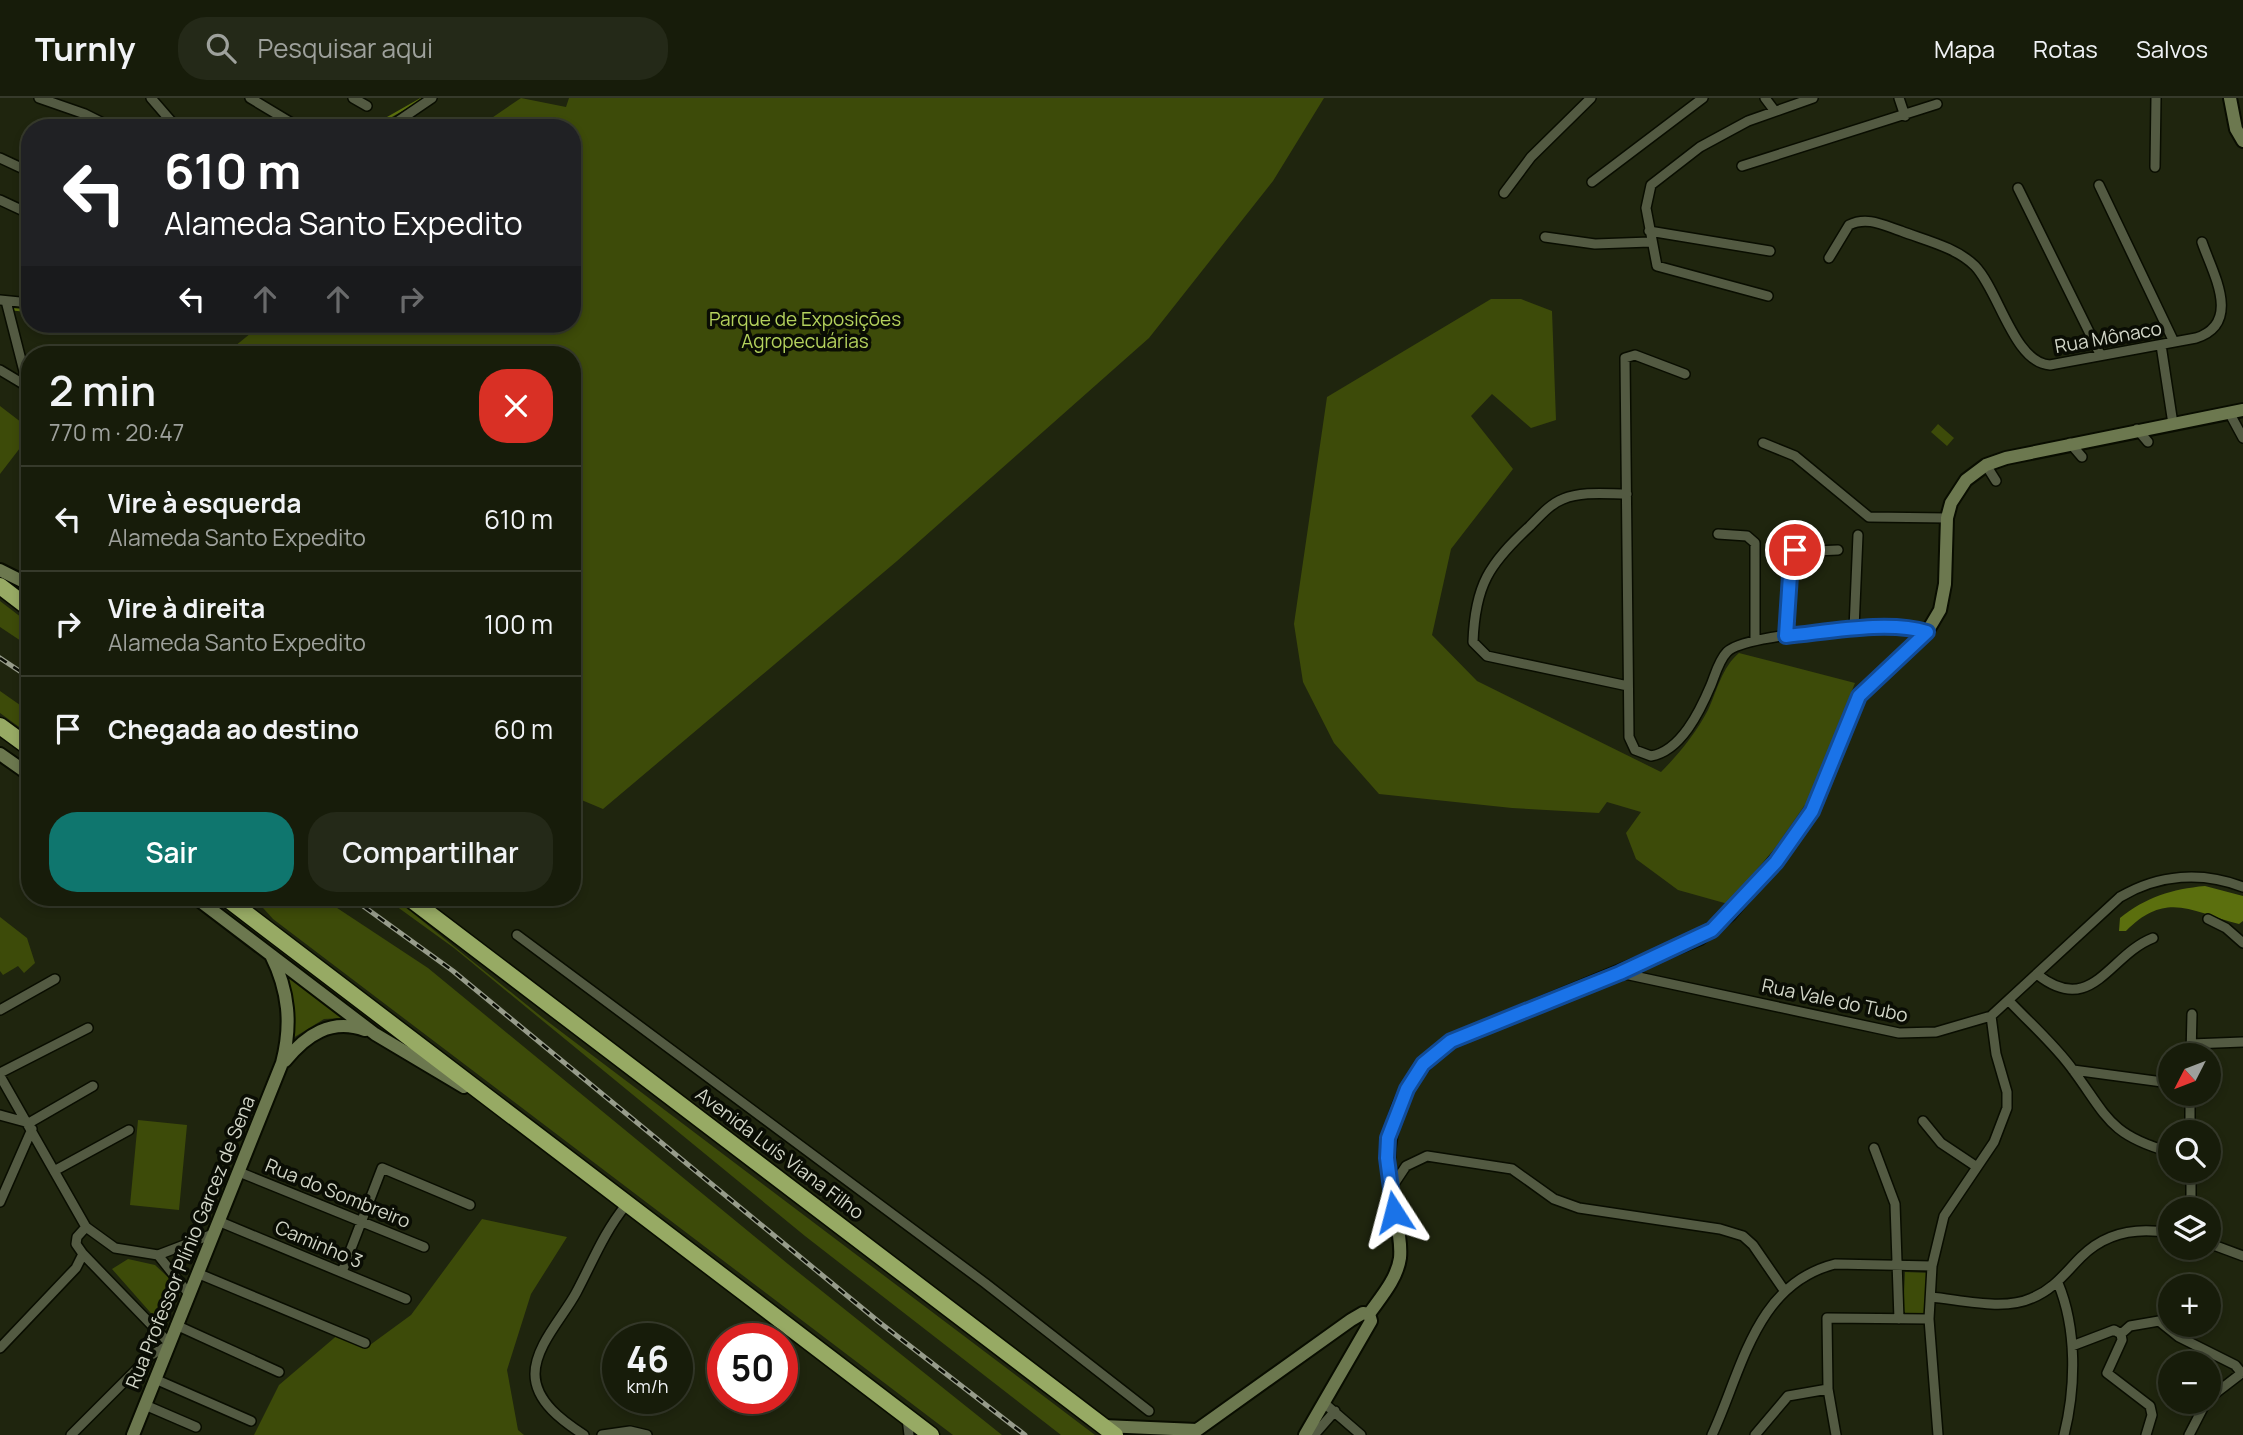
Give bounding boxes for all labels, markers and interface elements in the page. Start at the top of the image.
search box [178,17,668,80]
text: Turnly [35,26,136,71]
icon: search [202,29,240,67]
text: Pesquisar aqui [258,30,433,66]
text: Mapa [1934,32,1995,65]
text: Rotas [2033,32,2098,65]
text: Salvos [2136,32,2208,65]
text: 610 m [164,137,301,204]
icon: left [49,147,140,238]
text: Alameda Santo Expedito [164,201,523,245]
icon: left [173,280,211,318]
icon: ahead [246,280,284,318]
icon: ahead [319,280,357,318]
icon: right [392,280,430,318]
park label: Parque de Exposições Agropecuárias [709,306,901,354]
street label: Rua Mônaco [2052,315,2164,359]
text: 2 min [49,361,156,419]
button: close [479,369,553,443]
text: 770 m · 20:47 [49,416,184,448]
text: Vire à esquerda [108,485,301,521]
icon: left [49,500,87,538]
text: 610 m [484,501,553,537]
pin [1765,520,1825,580]
text: Alameda Santo Expedito [108,521,366,553]
icon: arrive [1776,531,1814,569]
text: Vire à direita [108,590,265,626]
icon: right [49,605,87,643]
text: 100 m [484,606,553,642]
text: Alameda Santo Expedito [108,626,366,658]
icon: arrive [49,710,87,748]
text: Chegada ao destino [108,711,359,747]
text: 60 m [494,711,553,747]
button: Sair [49,812,294,892]
button: Compartilhar [308,812,553,892]
street label: Rua Vale do Tubo [1760,972,1910,1028]
north arrow [2158,1043,2221,1106]
map controls [2158,1043,2221,1414]
street label: Avenida Luís Viana Filho [690,1081,870,1225]
street label: Rua Professor Plínio Garcez de Sena [119,1092,261,1392]
button: search [2158,1120,2221,1183]
street label: Rua do Sombreiro [262,1152,414,1234]
position arrow [1357,1175,1431,1249]
button: layers [2158,1197,2221,1260]
street label: Caminho 3 [271,1214,367,1274]
button: + [2158,1274,2221,1337]
speed limit sign: 50 [707,1323,798,1414]
text: 46 [626,1335,669,1383]
button: − [2158,1351,2221,1414]
text: km/h [627,1374,668,1398]

